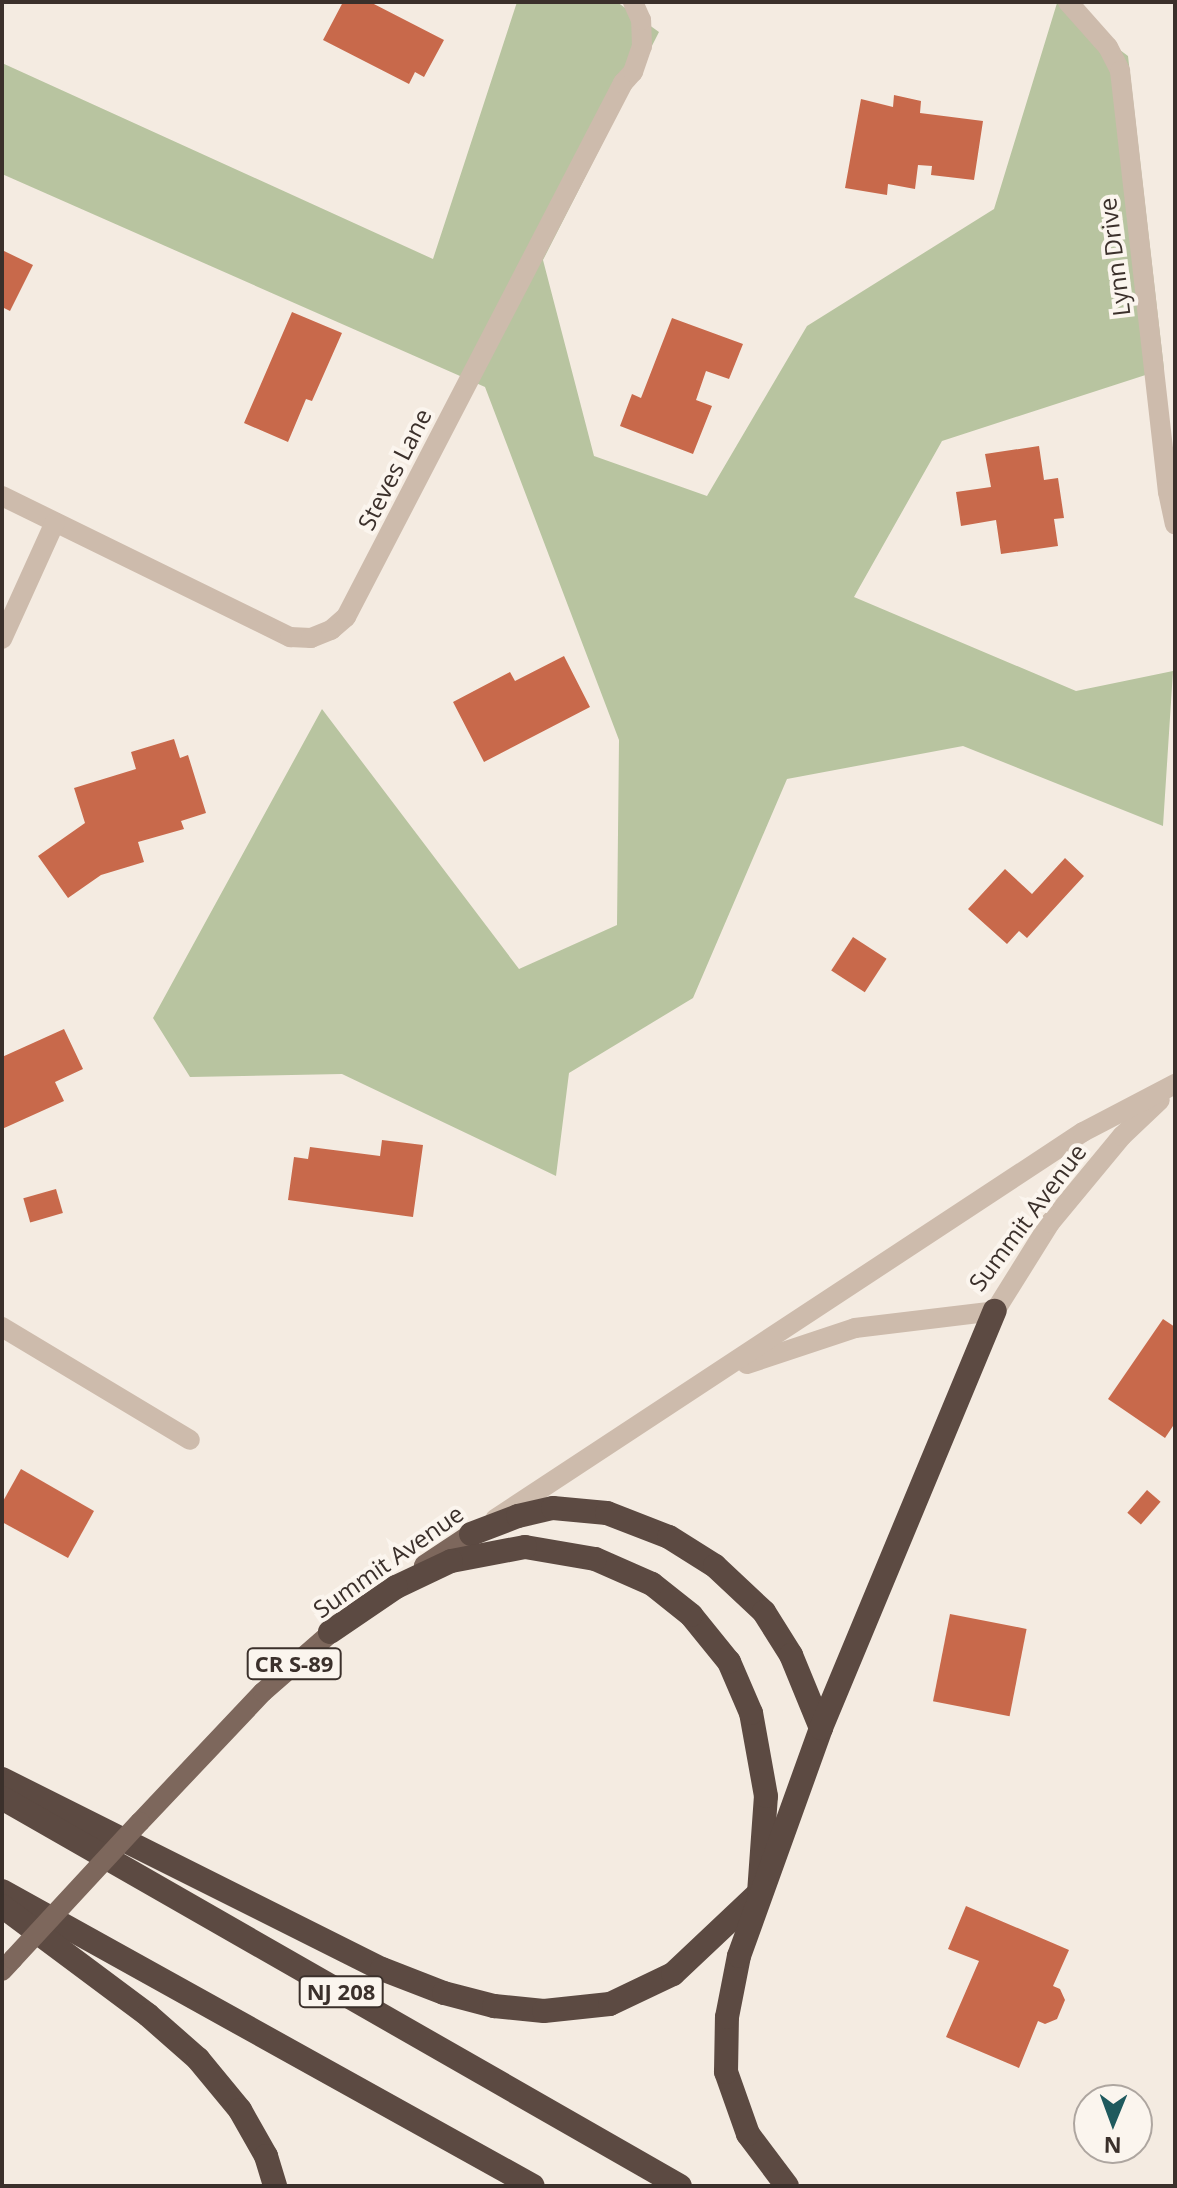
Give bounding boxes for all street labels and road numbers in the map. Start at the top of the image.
street label: Lynn Drive [1092,196,1136,318]
street label: Steves Lane [351,403,437,535]
street label: Summit Avenue [962,1138,1092,1296]
street label: Summit Avenue [307,1499,469,1623]
road number: CR S-89 [246,1646,342,1682]
road number: NJ 208 [297,1974,385,2010]

